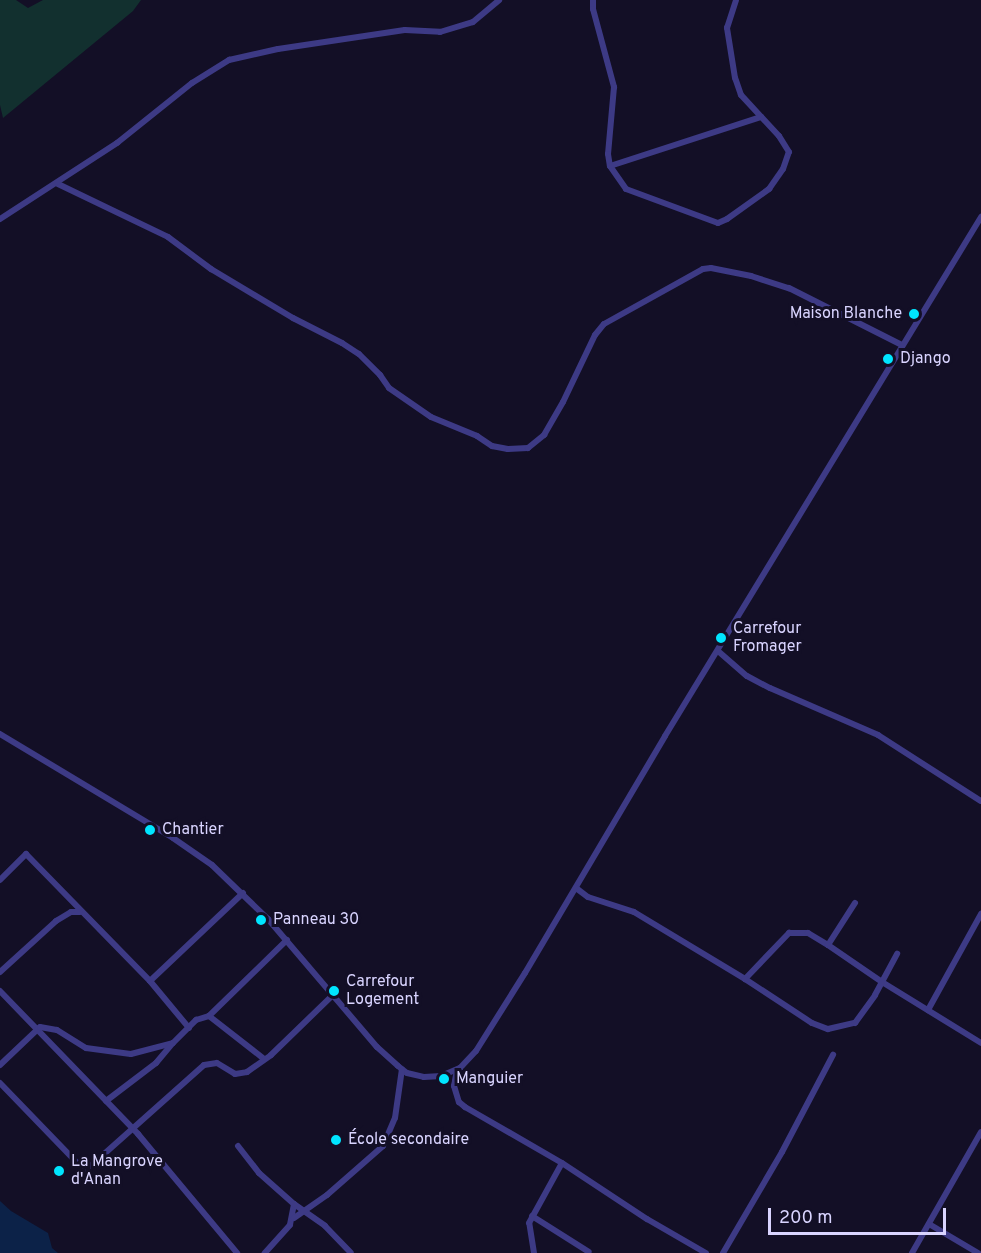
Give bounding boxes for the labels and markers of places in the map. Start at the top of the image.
place label: Maison Blanche [790,304,902,324]
marker: Maison Blanche [907,307,921,321]
place label: Django [900,349,951,369]
marker: Django [881,352,895,366]
place label: Carrefour Fromager [733,619,802,657]
marker: Carrefour Fromager [714,631,728,645]
place label: Chantier [162,820,224,840]
marker: Chantier [143,823,157,837]
place label: Panneau 30 [273,910,359,930]
marker: Panneau 30 [254,913,268,927]
place label: Carrefour Logement [346,972,419,1010]
marker: Carrefour Logement [327,984,341,998]
place label: Manguier [456,1069,523,1089]
marker: Manguier [437,1072,451,1086]
place label: École secondaire [348,1130,469,1150]
marker: École secondaire [329,1133,343,1147]
place label: La Mangrove d'Anan [71,1152,163,1190]
marker: La Mangrove d'Anan [52,1164,66,1178]

